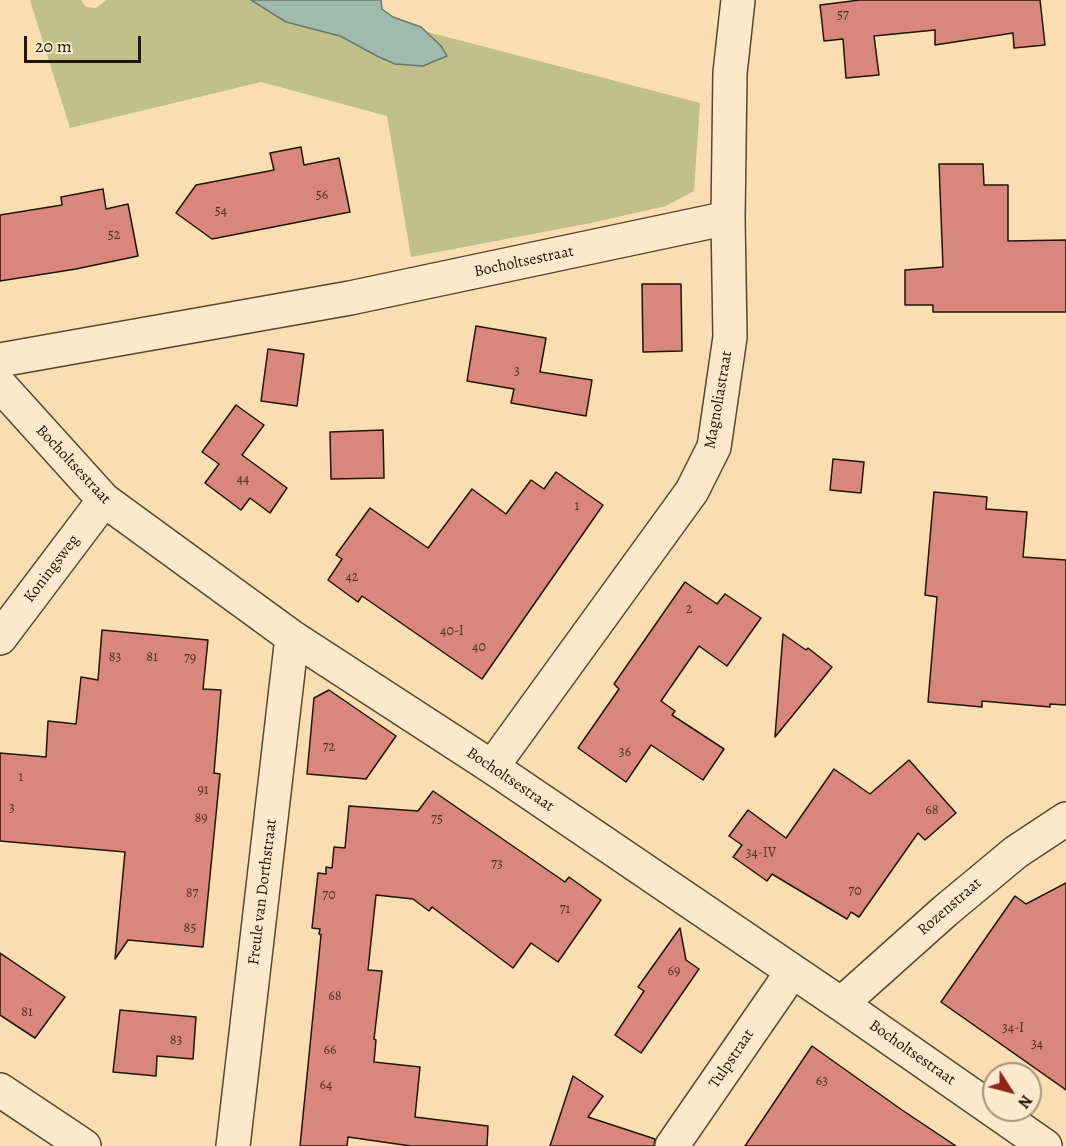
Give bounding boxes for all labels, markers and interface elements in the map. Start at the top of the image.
house number: 57 [837,8,849,24]
scale bar [27,24,144,62]
text: 20 m [35,34,72,58]
house number: 56 [316,188,328,204]
house number: 54 [215,204,227,220]
house number: 52 [108,228,120,244]
street label: Bocholtsestraat [472,242,576,282]
street label: Magnoliastraat [701,349,737,451]
house number: 3 [514,364,520,380]
street label: Bocholtsestraat [31,421,115,509]
house number: 44 [237,472,249,488]
house number: 1 [575,499,579,515]
street label: Koningsweg [20,531,84,607]
house number: 42 [346,570,358,586]
house number: 2 [686,602,692,618]
house number: 40-I [440,624,464,640]
house number: 40 [472,640,486,656]
house number: 83 [109,650,121,666]
house number: 81 [146,650,158,666]
house number: 79 [184,651,196,667]
house number: 72 [323,740,335,756]
street label: Bocholtsestraat [463,744,557,816]
house number: 36 [619,745,631,761]
house number: 1 [19,770,23,786]
house number: 91 [197,783,209,799]
house number: 3 [9,801,15,817]
house number: 68 [925,803,939,819]
house number: 89 [194,811,208,827]
house number: 75 [431,812,443,828]
street label: Freule van Dorthstraat [245,818,281,966]
house number: 34-IV [746,846,776,862]
house number: 73 [491,857,503,873]
street label: Rozenstraat [914,874,986,940]
house number: 70 [848,884,862,900]
house number: 87 [186,886,198,902]
house number: 70 [322,888,336,904]
house number: 71 [560,902,570,918]
house number: 85 [184,921,196,937]
house number: 69 [668,964,680,980]
house number: 68 [328,989,342,1005]
house number: 81 [21,1005,33,1021]
street label: Bocholtsestraat [865,1016,959,1090]
house number: 34-I [1002,1021,1024,1037]
street label: Tulpstraat [705,1026,759,1092]
house number: 83 [170,1033,182,1049]
house number: 34 [1031,1037,1043,1053]
house number: 66 [324,1043,336,1059]
north arrow [982,1062,1042,1122]
house number: 63 [816,1074,828,1090]
house number: 64 [320,1078,332,1094]
text: N [1013,1090,1037,1113]

